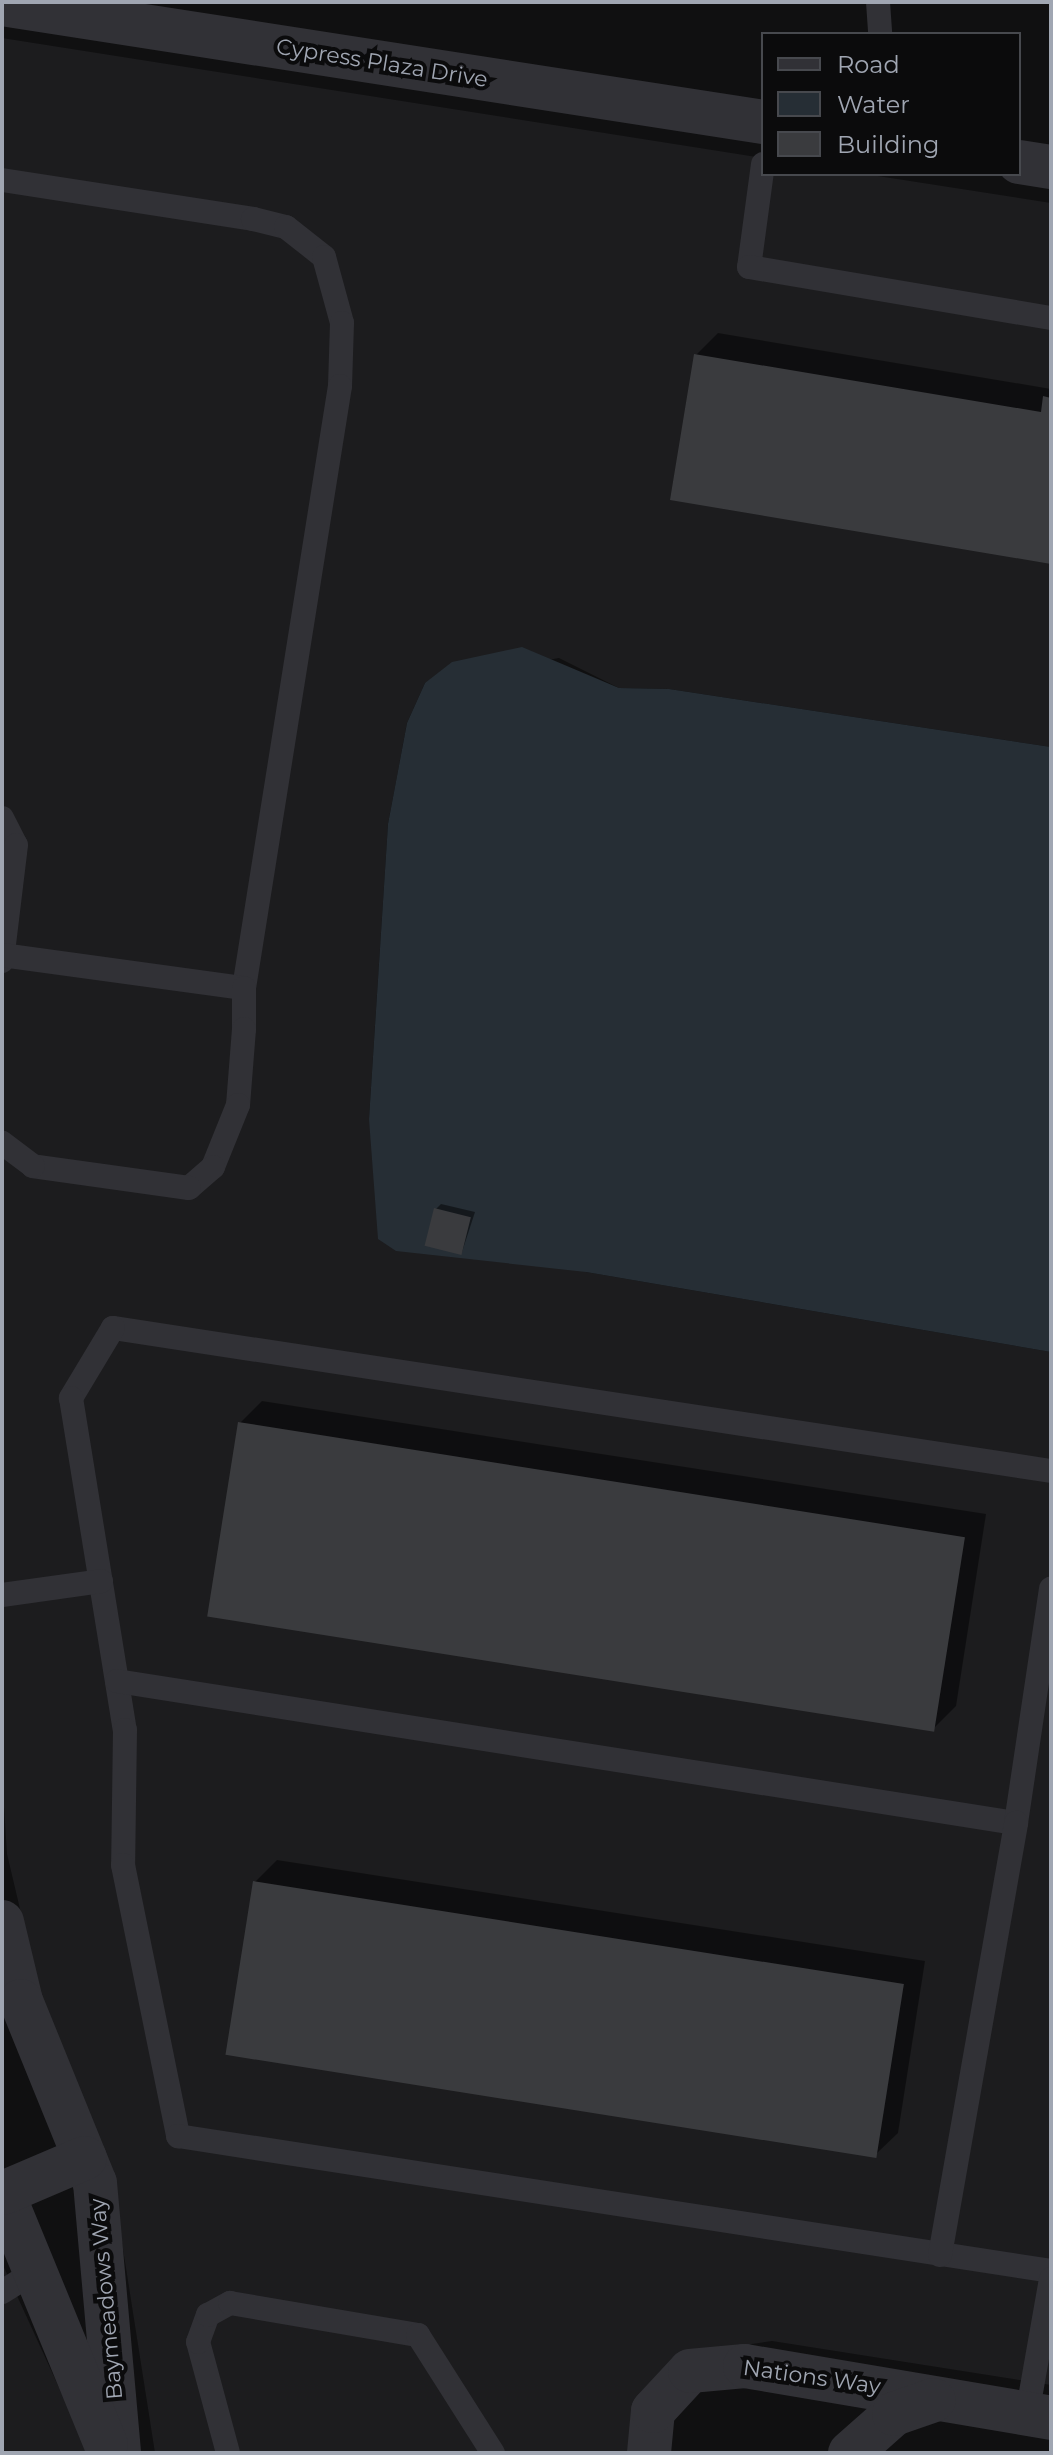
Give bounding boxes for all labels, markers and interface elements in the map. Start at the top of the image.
legend [761,32,1021,176]
street label: Cypress Plaza Drive [274,33,490,93]
text: Road [837,50,900,79]
text: Water [837,90,910,119]
text: Building [837,130,940,159]
street label: Baymeadows Way [84,2197,128,2401]
street label: Nations Way [742,2354,882,2400]

